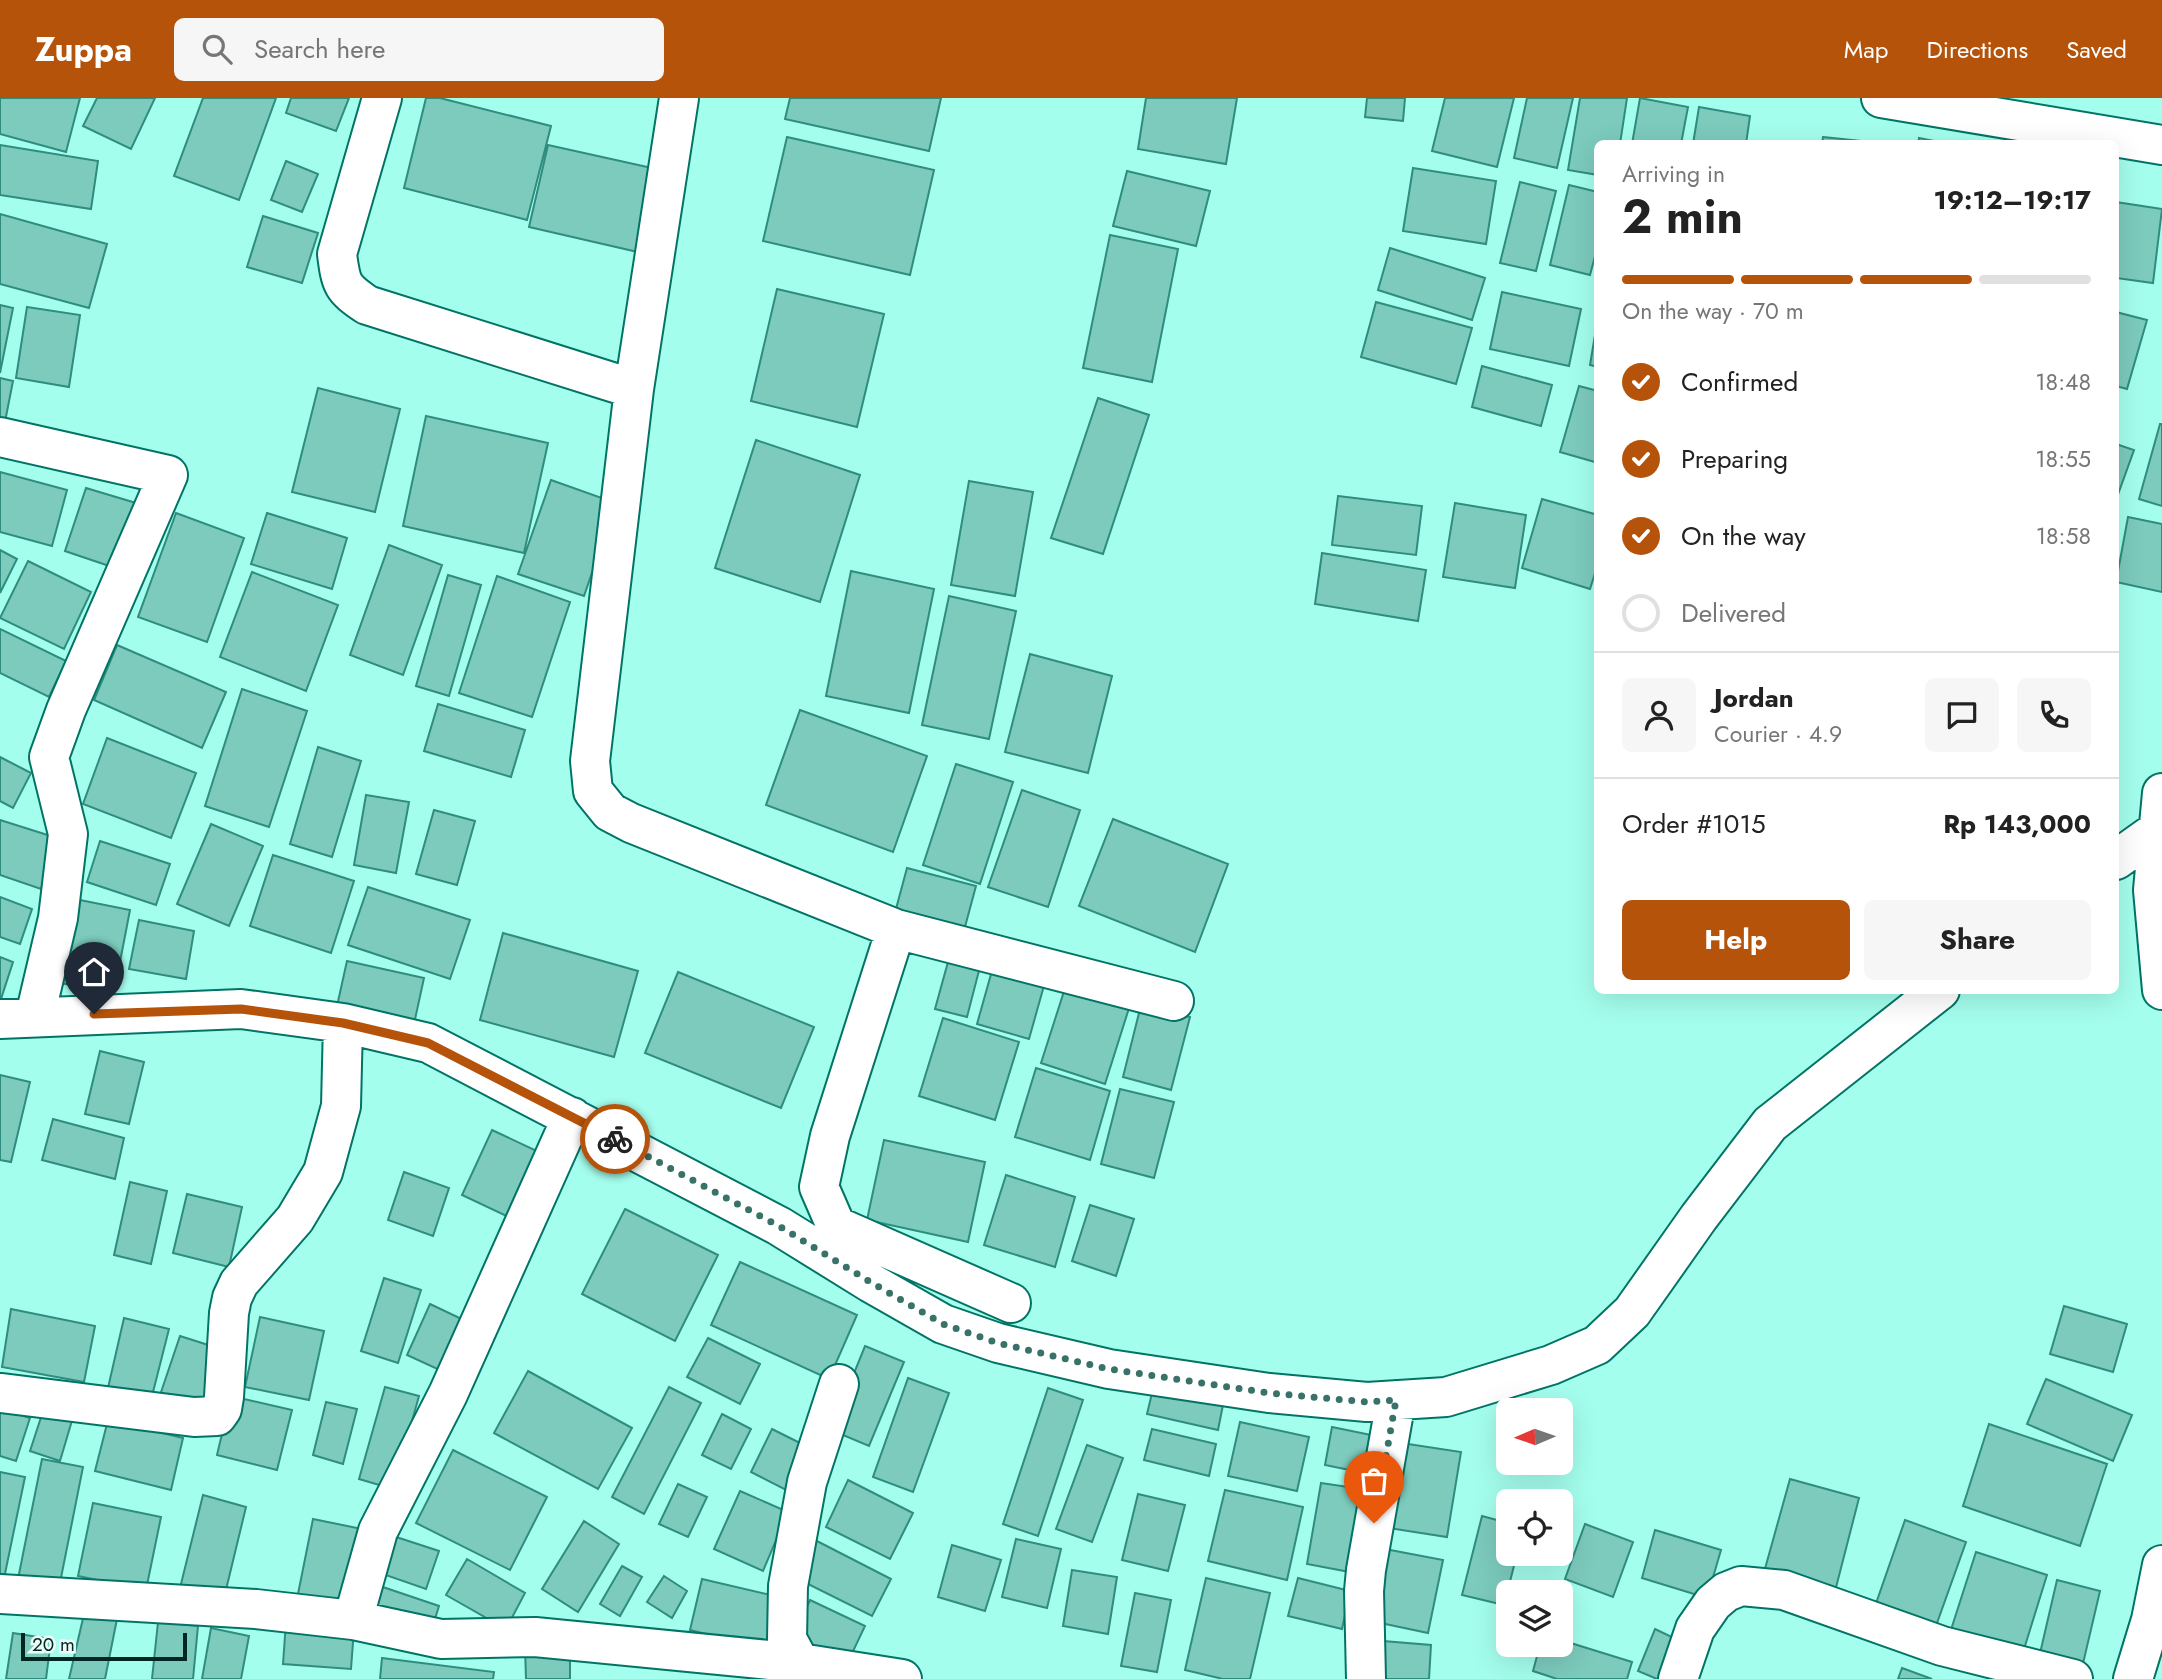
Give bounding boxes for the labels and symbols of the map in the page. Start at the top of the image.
pin [64,942,124,1014]
courier [580,1104,650,1174]
north arrow [1496,1398,1573,1475]
pin [1344,1451,1404,1523]
scale bar [21,1630,187,1662]

